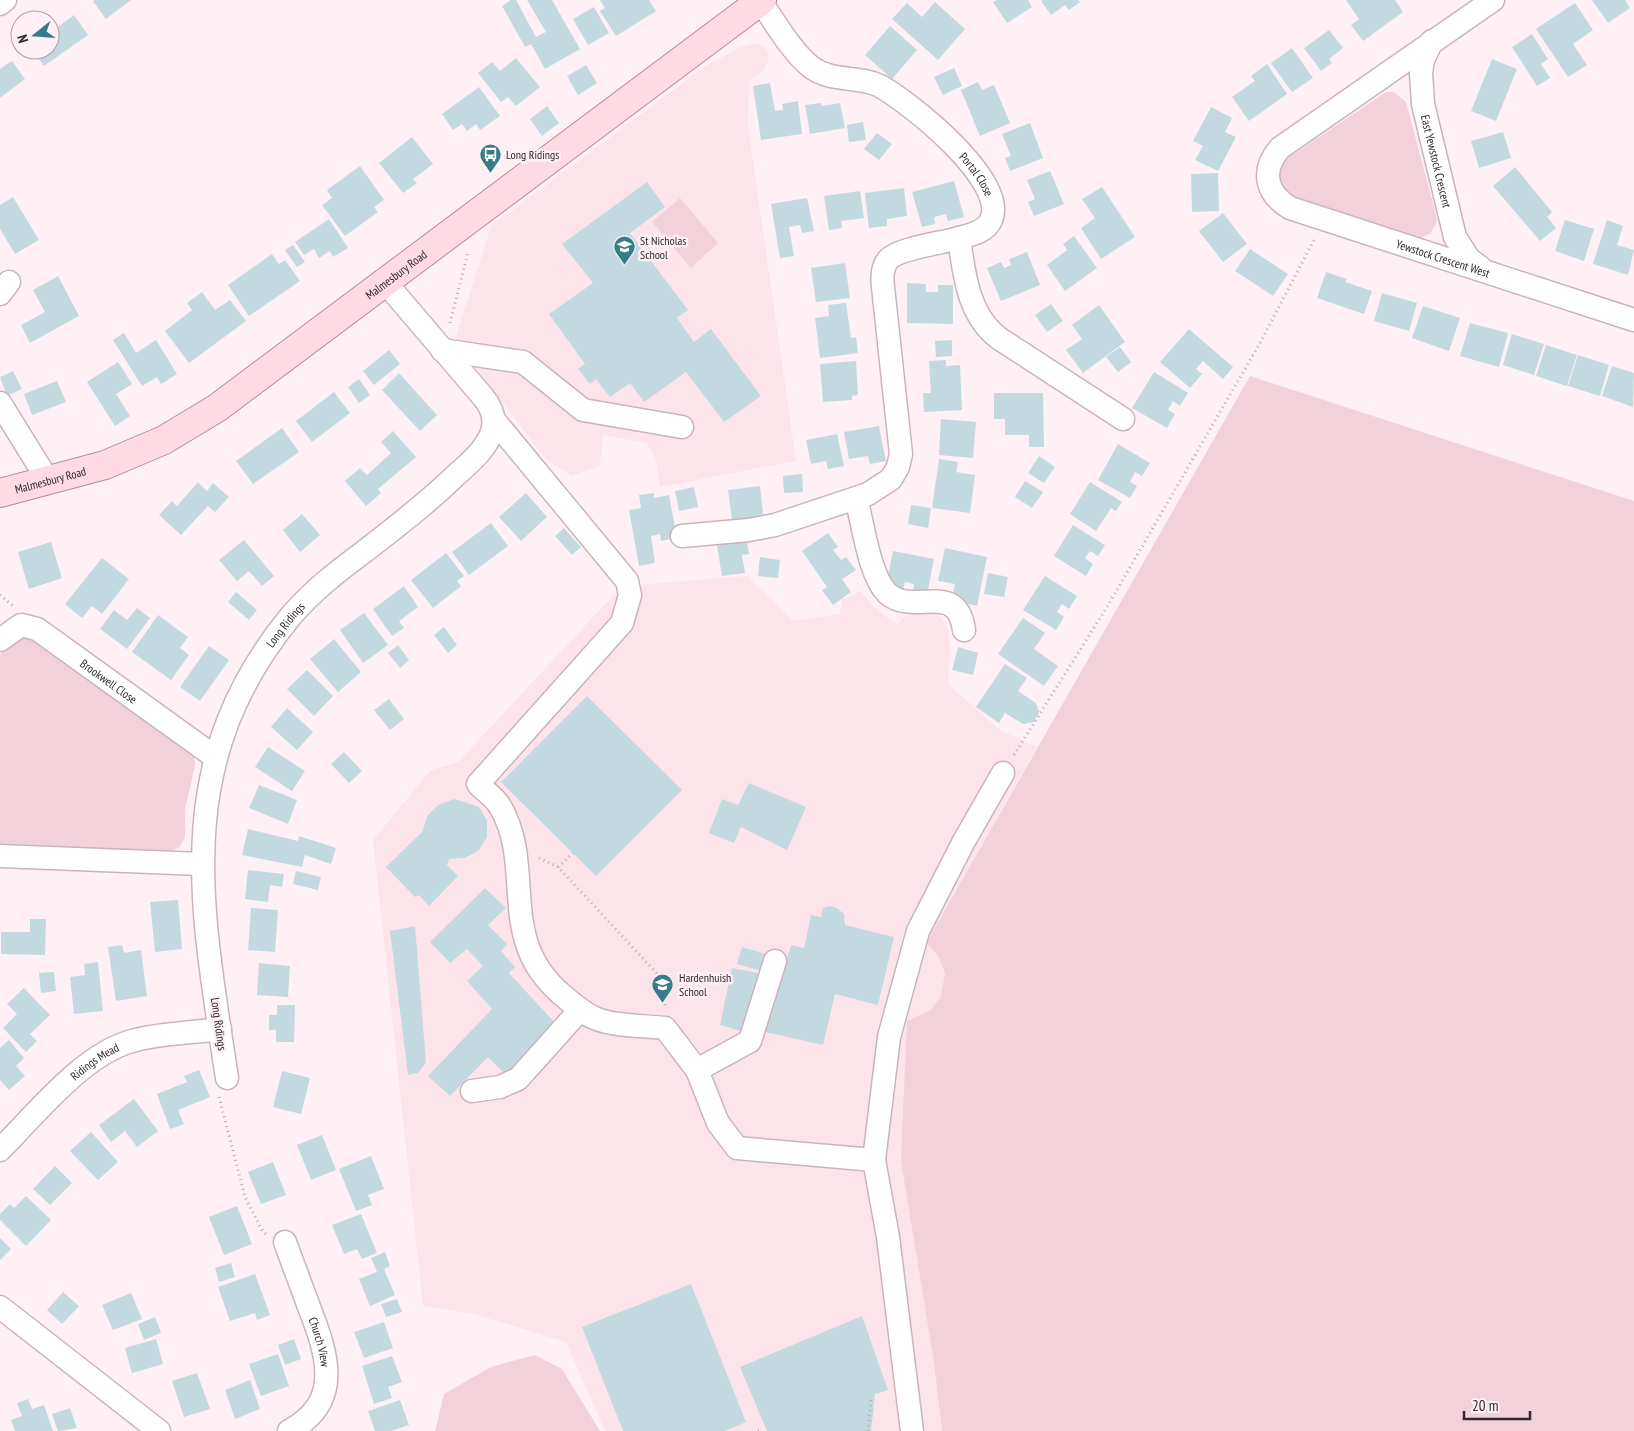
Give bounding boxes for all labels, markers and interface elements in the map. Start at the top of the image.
north arrow [10,10,60,60]
text: N [13,33,32,45]
street label: East Yewstock Crescent [1418,113,1455,210]
bus stop icon: Long Ridings [478,142,502,173]
place label: Long Ridings [506,147,559,162]
street label: Portal Close [957,149,997,198]
place label: St Nicholas School [640,233,686,262]
school or university icon: St Nicholas School [612,235,636,266]
street label: Yewstock Crescent West [1394,236,1493,280]
street label: Malmesbury Road [362,246,430,302]
street label: Malmesbury Road [13,463,87,496]
street label: Long Ridings [262,599,307,650]
street label: Brookwell Close [78,655,140,706]
place label: Hardenhuish School [679,970,731,999]
school or university icon: Hardenhuish School [651,972,675,1003]
street label: Long Ridings [208,997,230,1051]
street label: Ridings Mead [67,1039,121,1083]
street label: Church View [306,1315,334,1369]
scale bar [1464,1388,1530,1420]
text: 20 m [1472,1396,1498,1415]

